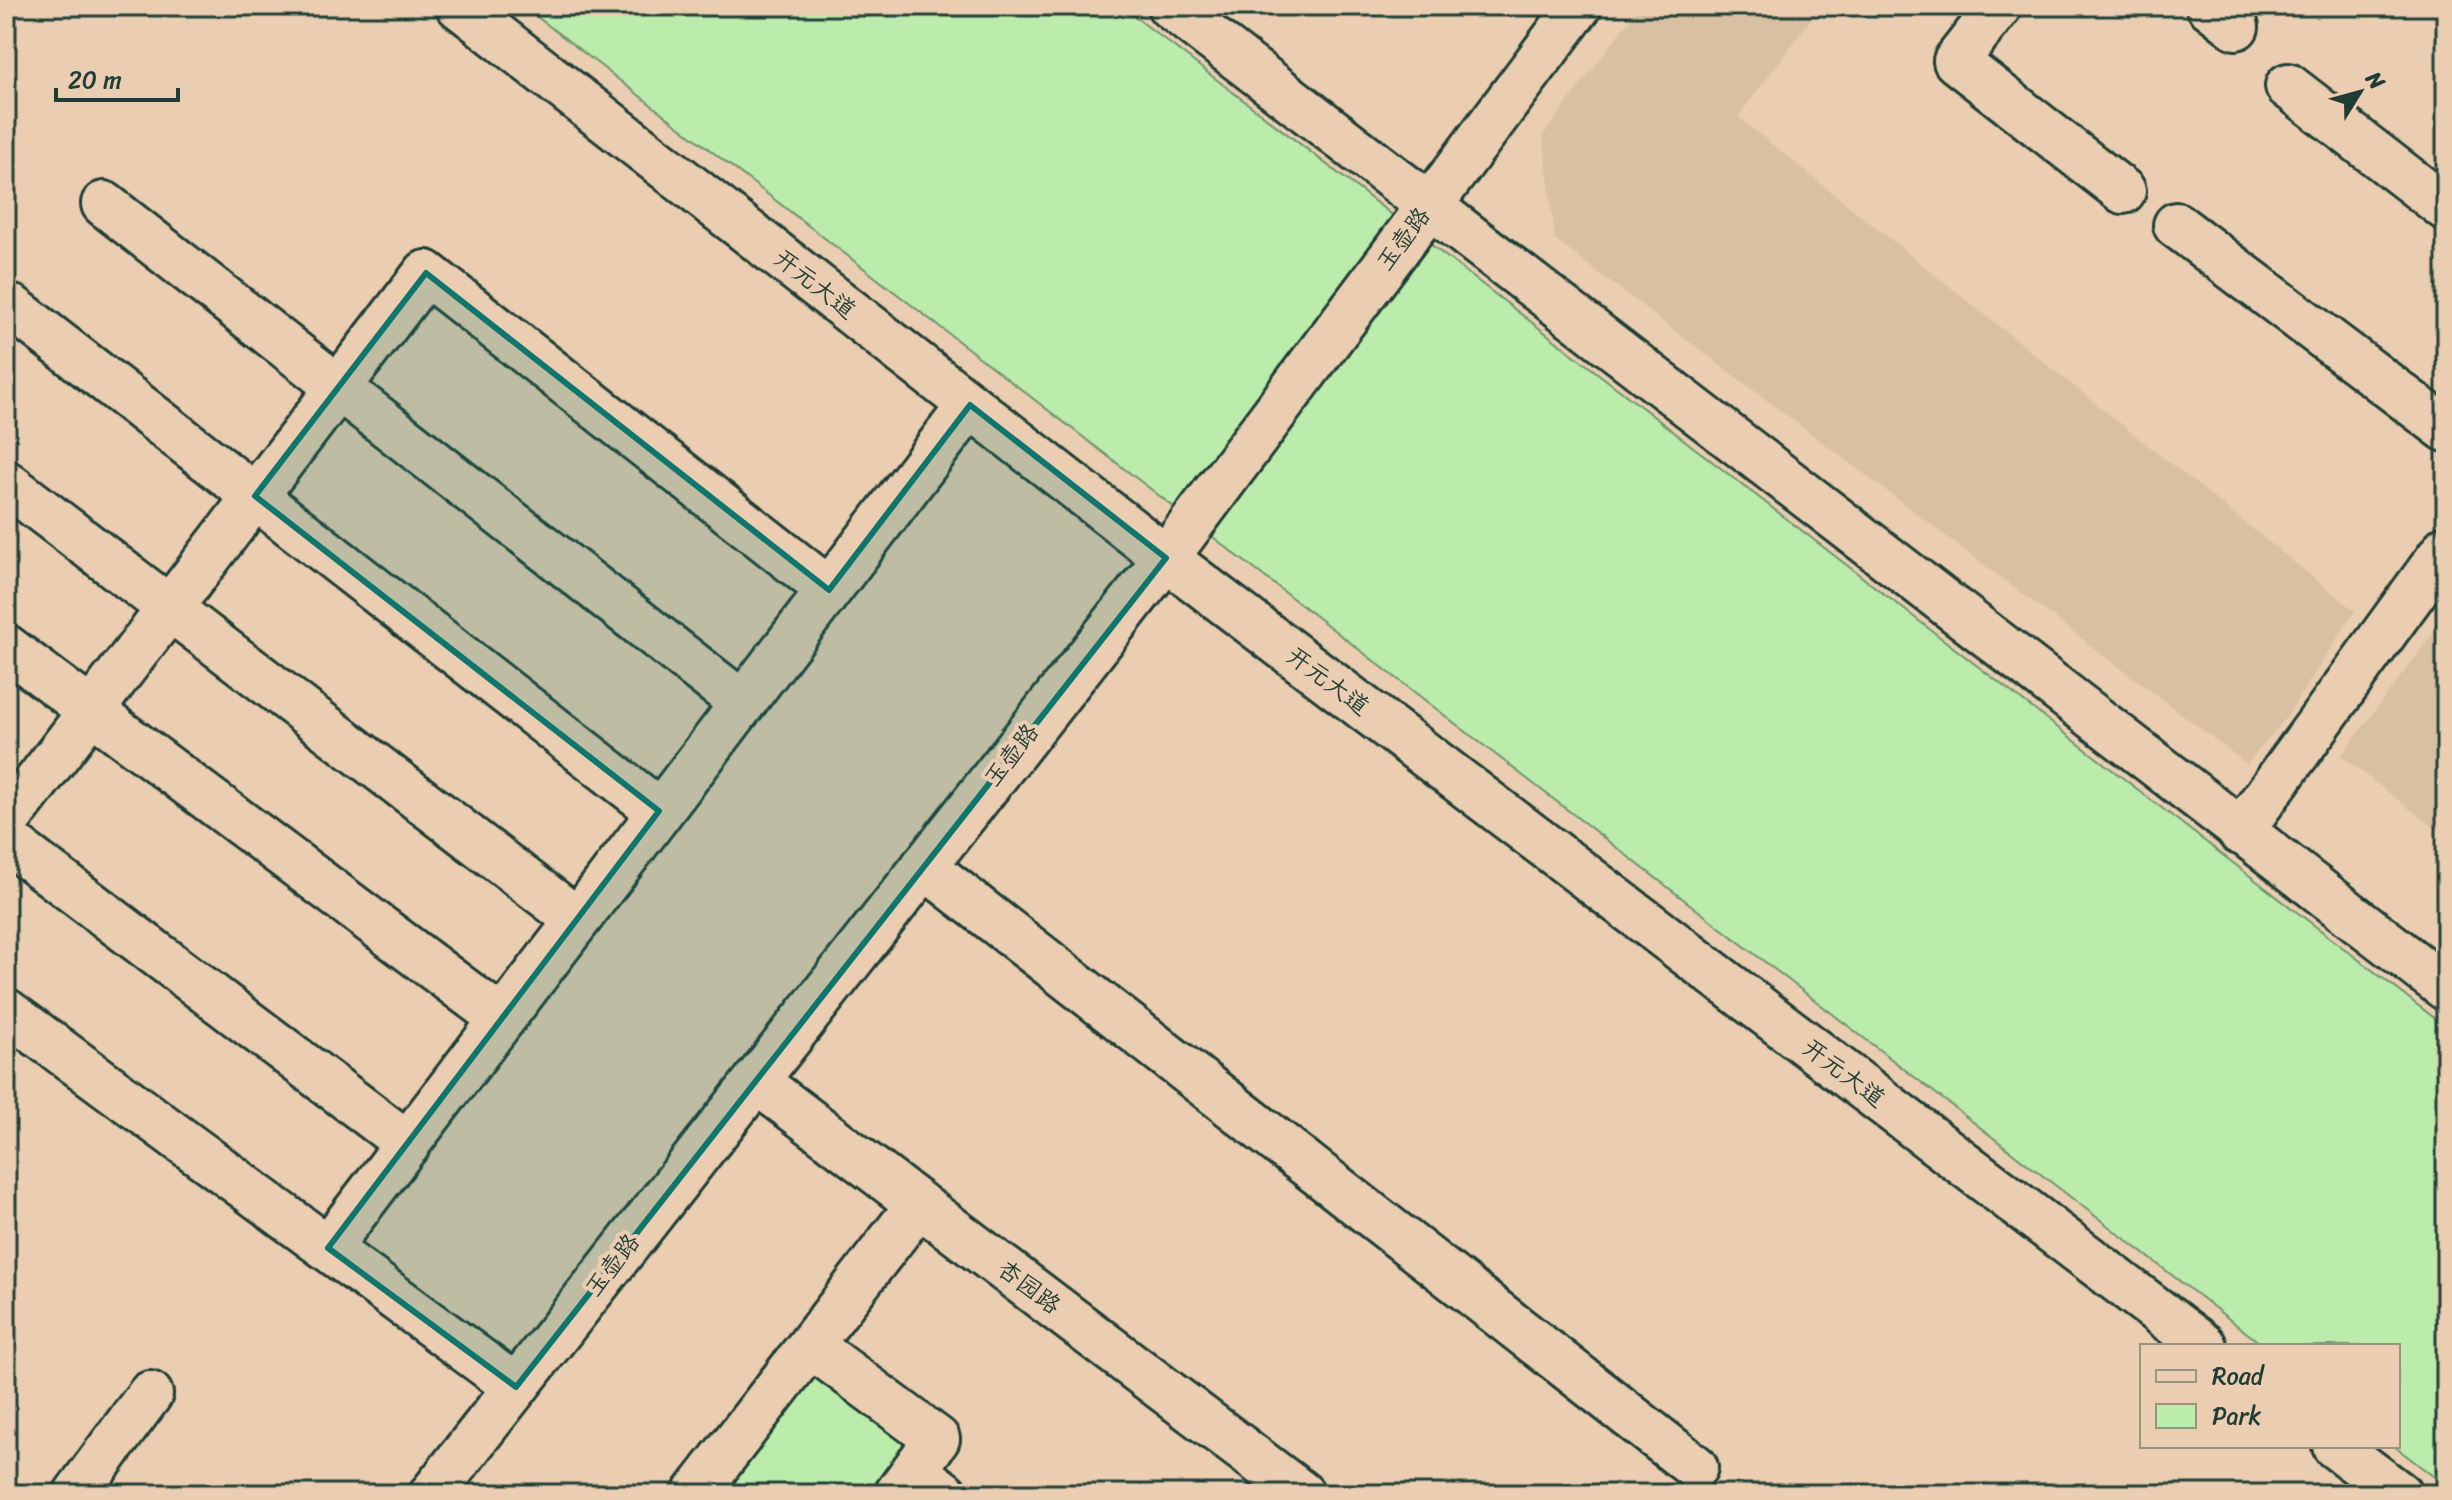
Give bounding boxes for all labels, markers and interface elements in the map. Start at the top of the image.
scale bar [56,52,178,102]
north arrow [2320,52,2400,132]
text: 20 m [68,59,122,101]
text: N [2355,62,2396,99]
street label: 玉壶路 [1365,198,1441,280]
street label: 开元大道 [764,238,866,330]
street label: 开元大道 [1277,635,1379,727]
street label: 玉壶路 [972,714,1050,796]
street label: 开元大道 [1793,1027,1895,1119]
street label: 玉壶路 [573,1224,651,1306]
street label: 杏园路 [988,1249,1070,1325]
legend [2140,1344,2400,1448]
text: Road [2212,1355,2266,1397]
text: Park [2212,1395,2261,1437]

